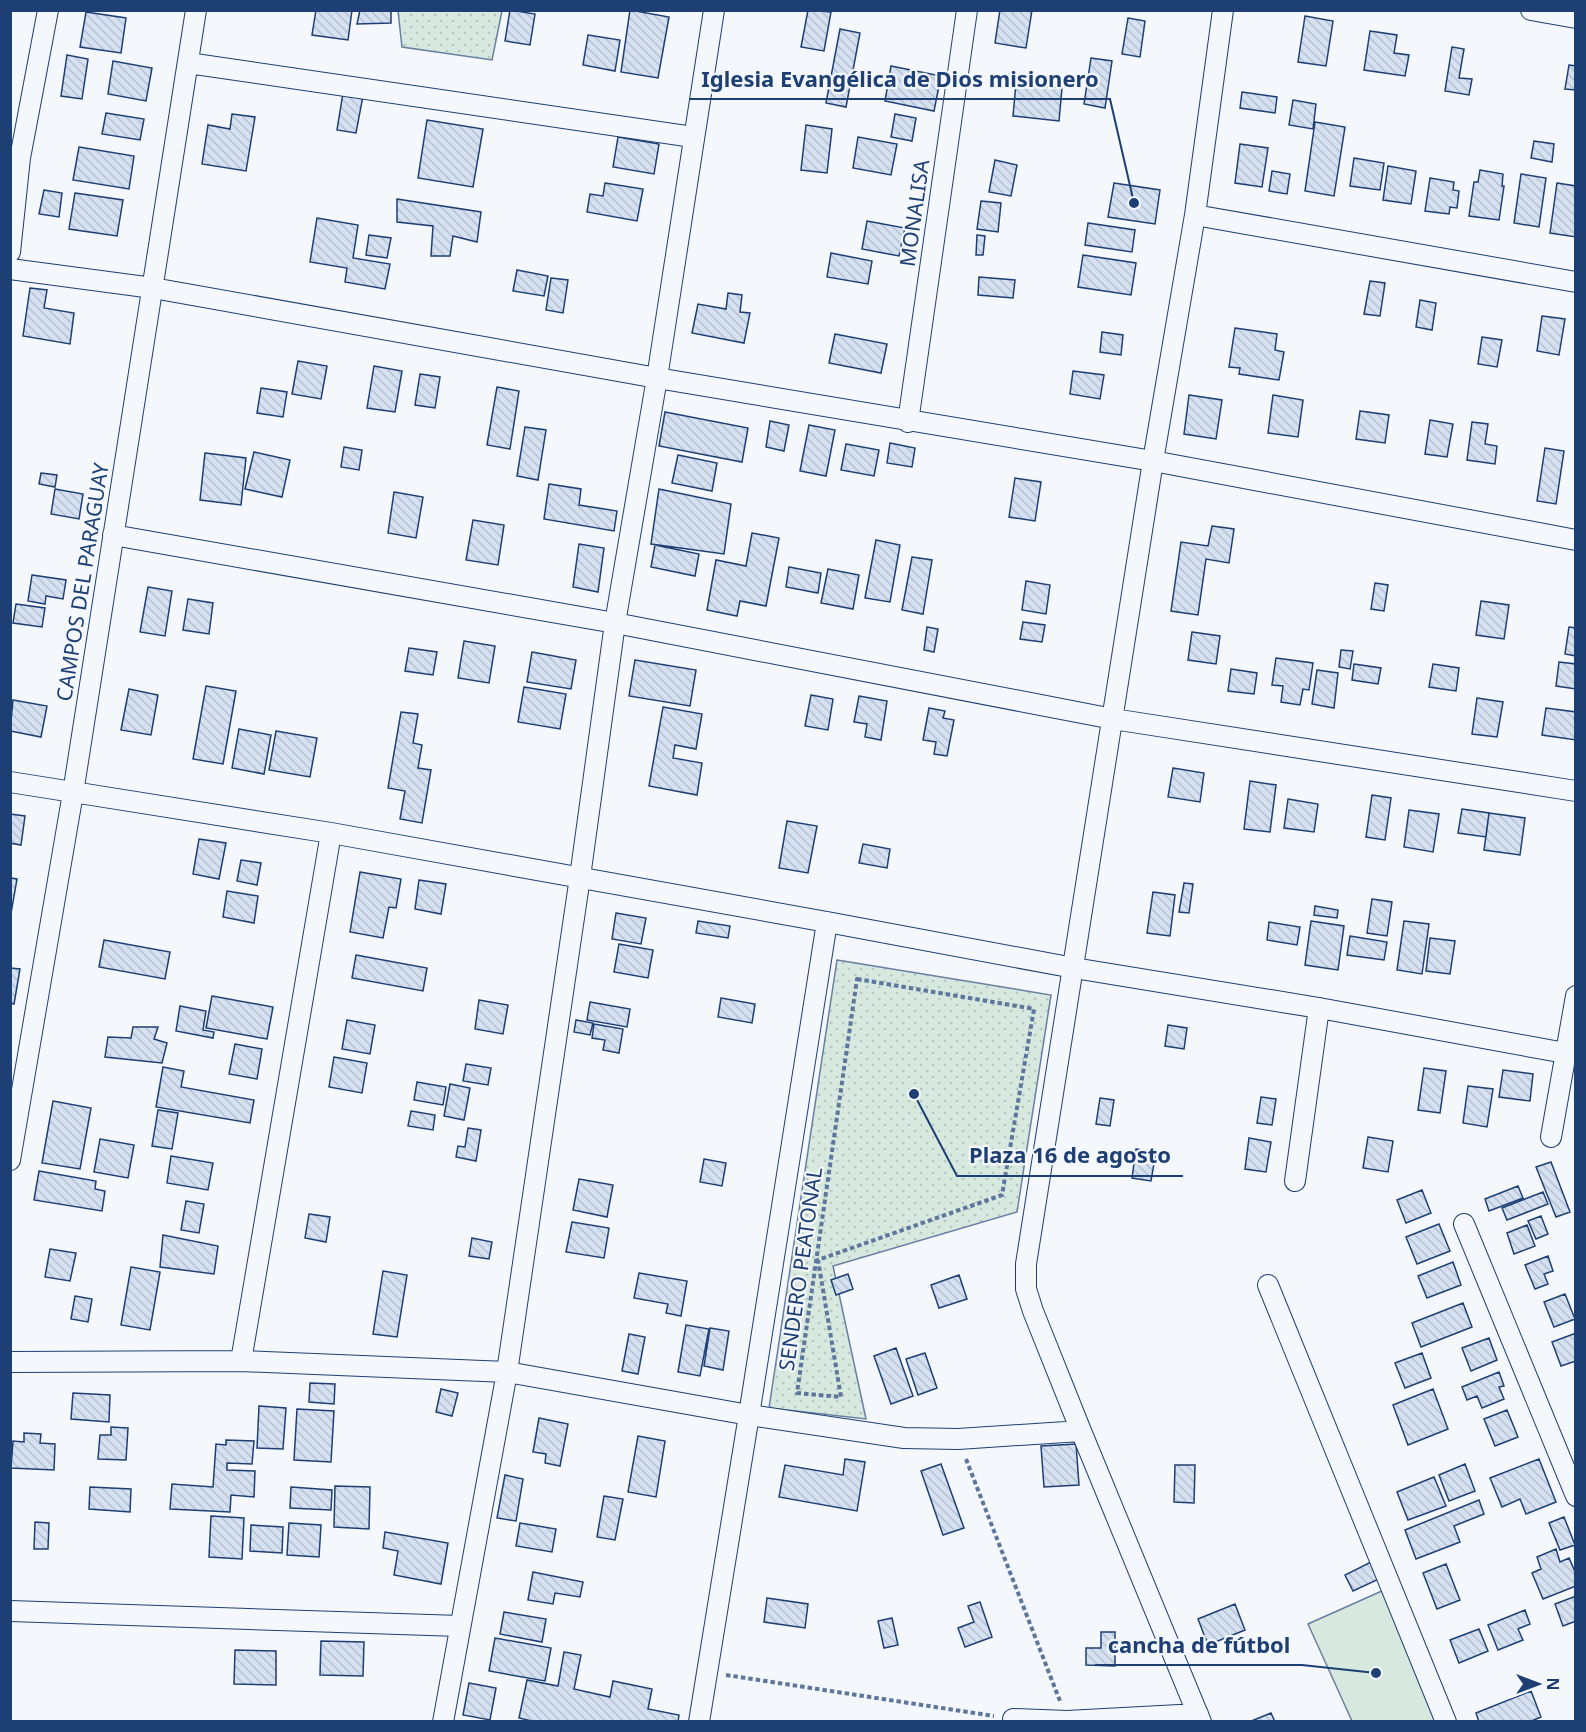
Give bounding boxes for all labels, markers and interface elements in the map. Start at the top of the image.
callout: Iglesia Evangélica de Dios misionero [689,59,1110,99]
text: Iglesia Evangélica de Dios misionero [701,63,1099,93]
street label: MONALISA [893,157,935,268]
street label: CAMPOS DEL PARAGUAY [49,461,115,703]
callout: Plaza 16 de agosto [957,1136,1183,1176]
text: Plaza 16 de agosto [969,1139,1171,1169]
street label: SENDERO PEATONAL [772,1165,828,1373]
callout: cancha de fútbol [1095,1625,1302,1665]
text: cancha de fútbol [1108,1629,1290,1659]
north arrow [1508,1654,1568,1714]
text: N [1542,1677,1564,1691]

